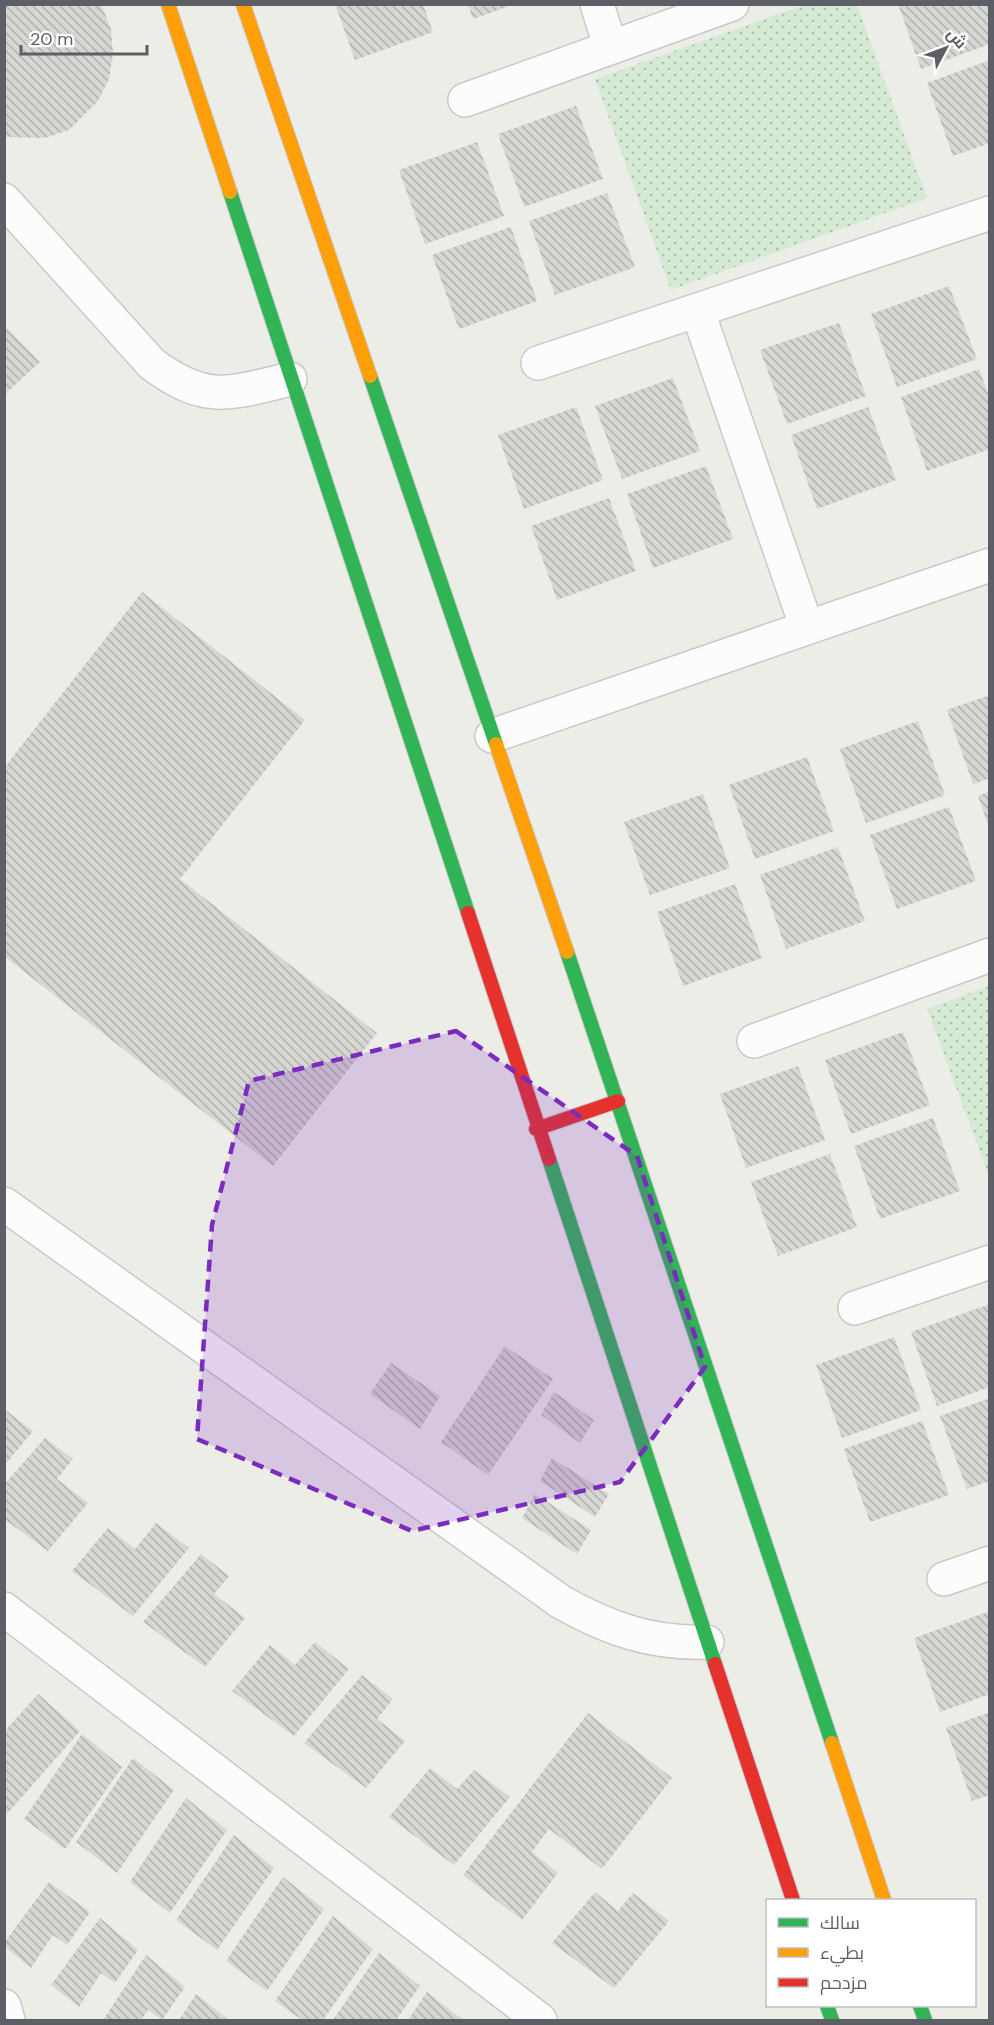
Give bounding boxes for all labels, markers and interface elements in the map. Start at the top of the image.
scale bar [21,18,147,56]
north arrow [916,18,976,78]
text: ش [942,24,972,53]
text: 20 m [30,27,73,51]
legend [766,1899,976,2007]
text: سالك [820,1911,860,1935]
text: بطيء [820,1941,864,1967]
text: مزدحم [820,1971,868,1995]

